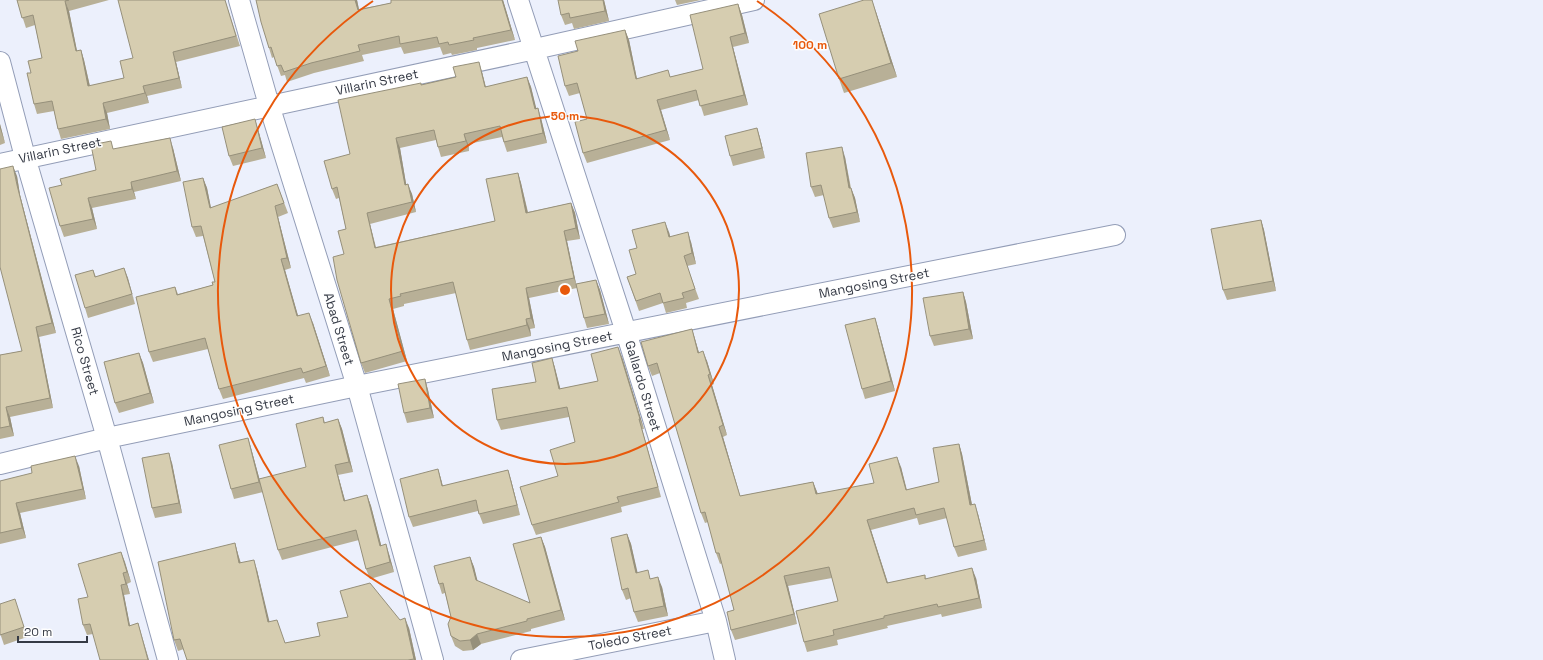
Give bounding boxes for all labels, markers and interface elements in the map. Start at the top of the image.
text: 100 m [793,37,827,53]
street label: Villarin Street [334,65,420,99]
text: 50 m [551,108,579,124]
street label: Villarin Street [17,133,103,167]
street label: Mangosing Street [817,264,931,302]
centre of rings [558,283,572,297]
street label: Abad Street [320,291,358,368]
street label: Rico Street [67,325,103,397]
street label: Mangosing Street [500,327,614,365]
street label: Gallardo Street [621,339,665,433]
street label: Mangosing Street [182,390,296,430]
scale bar [18,618,87,644]
street label: Toledo Street [587,622,673,654]
text: 20 m [24,624,52,640]

